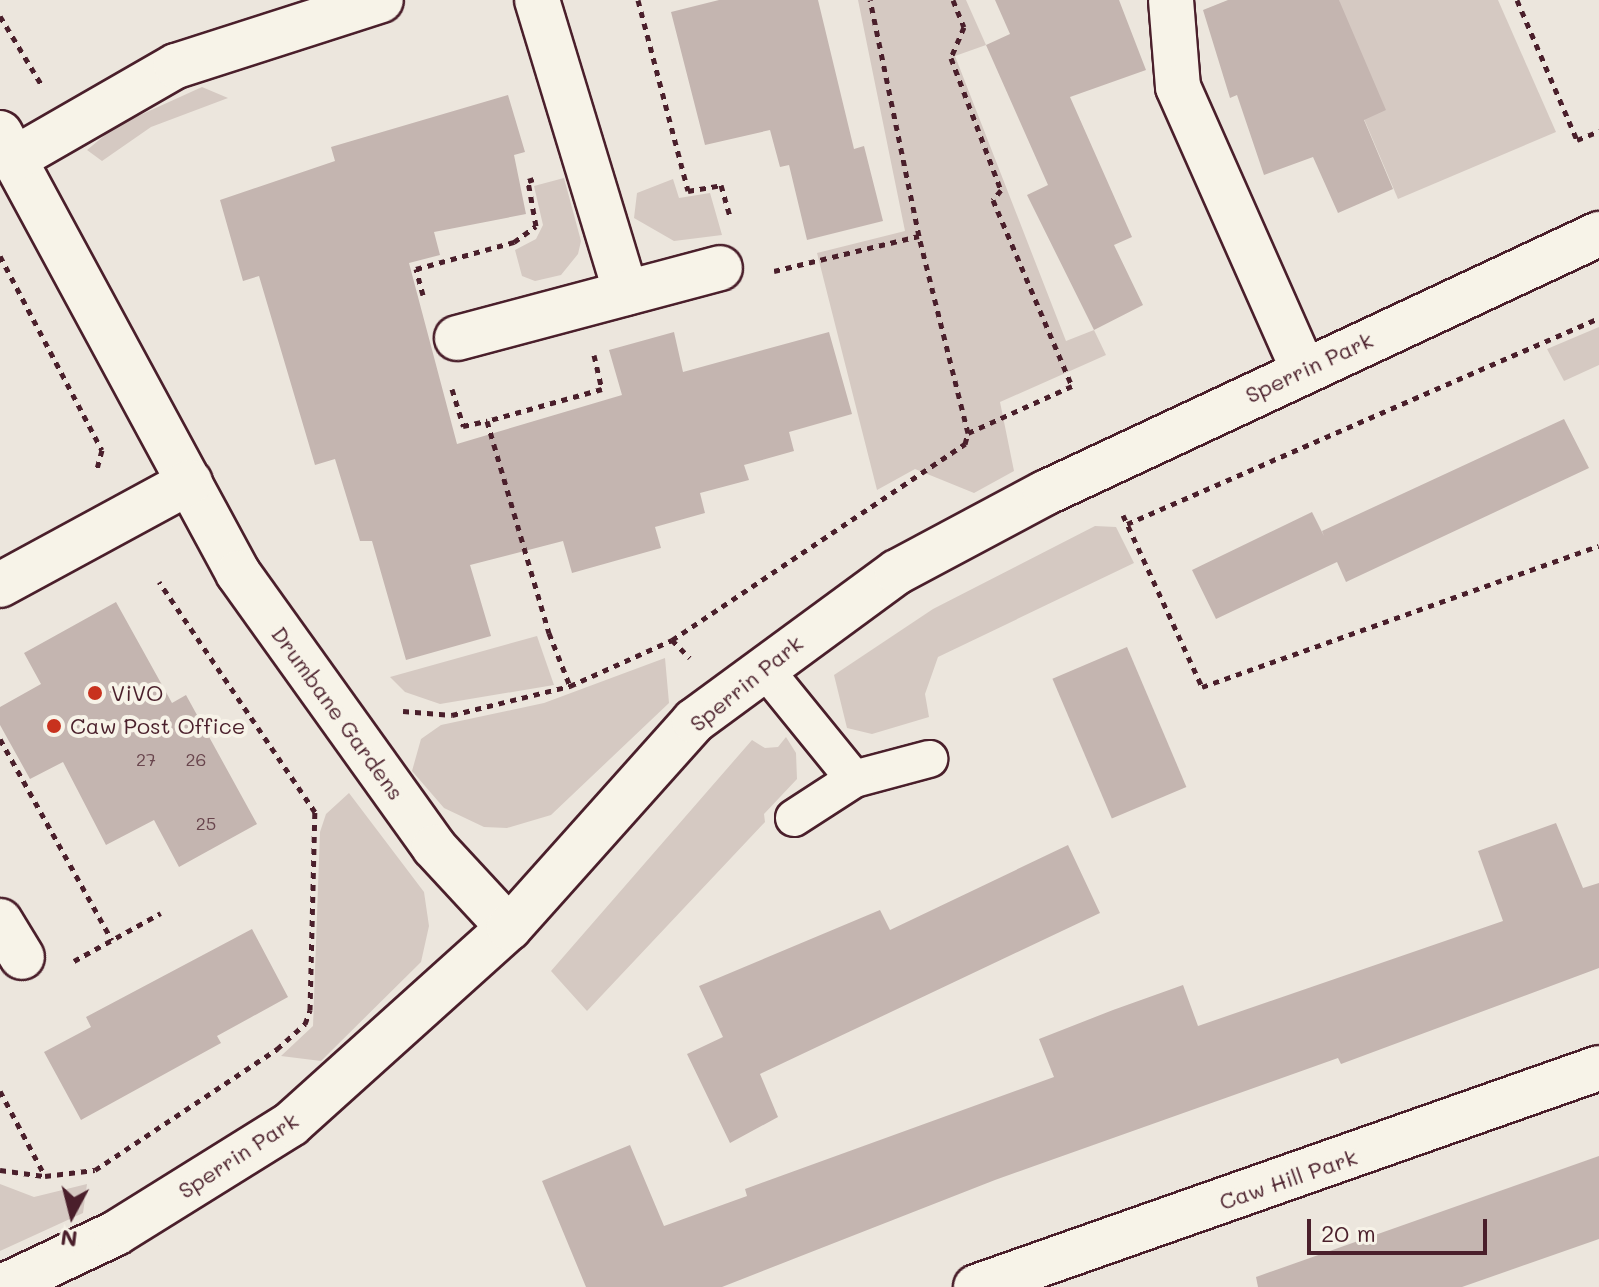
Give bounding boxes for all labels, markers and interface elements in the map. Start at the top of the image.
street label: Sperrin Park [1241,326,1377,408]
street label: Drumbane Gardens [266,621,410,805]
street label: Sperrin Park [684,629,808,737]
place label: ViVO [111,680,163,706]
marker: ViVO [86,684,104,702]
place label: Caw Post Office [70,713,245,739]
marker: Caw Post Office [45,717,63,735]
house number: 27 [136,748,156,770]
house number: 26 [186,748,206,770]
house number: 25 [196,812,216,834]
street label: Sperrin Park [173,1106,303,1204]
street label: Caw Hill Park [1216,1143,1360,1215]
north arrow [32,1175,112,1255]
scale bar [1311,1203,1491,1253]
text: 20 m [1321,1217,1376,1248]
text: N [59,1224,79,1255]

